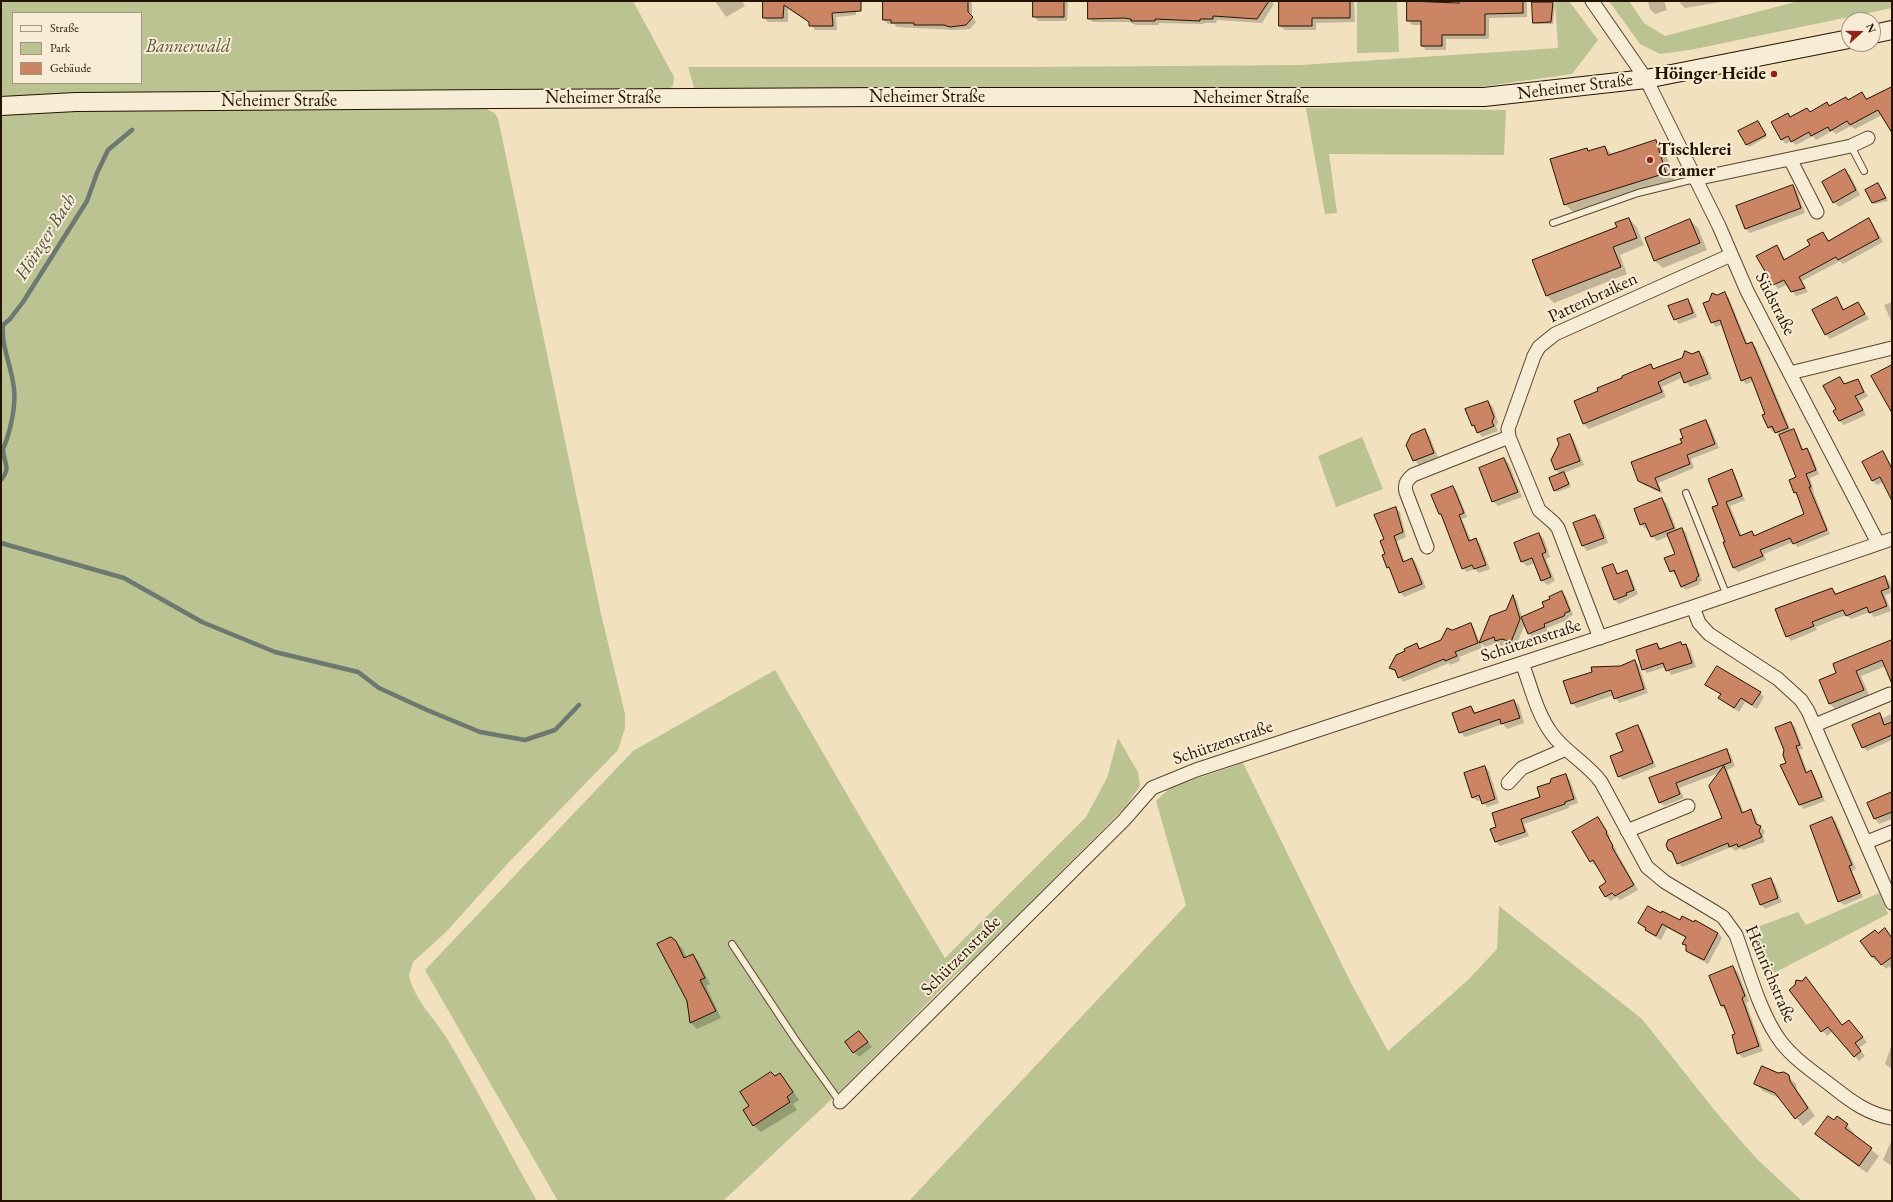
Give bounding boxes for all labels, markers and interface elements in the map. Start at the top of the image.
legend [12,12,142,84]
north arrow [1841,12,1881,52]
text: Straße [50,20,79,36]
text: N [1863,21,1879,35]
park label: Bannerwald [146,36,230,58]
text: Park [50,40,70,56]
text: Gebäude [50,60,91,76]
place label: Höinger Heide [1655,63,1766,85]
street label: Neheimer Straße [1516,69,1634,105]
marker: Höinger Heide [1769,69,1779,79]
street label: Neheimer Straße [869,86,985,108]
street label: Neheimer Straße [545,87,661,109]
street label: Neheimer Straße [1193,87,1309,109]
street label: Neheimer Straße [221,90,337,112]
place label: Tischlerei Cramer [1658,139,1732,182]
marker: Tischlerei Cramer [1645,155,1655,165]
water label: Höinger Bach [11,190,81,284]
street label: Pattenbraiken [1545,268,1641,328]
street label: Südstraße [1750,269,1800,339]
street label: Schützenstraße [1478,615,1584,667]
street label: Schützenstraße [1170,716,1276,770]
street label: Schützenstraße [917,912,1005,1000]
street label: Heinrichstraße [1740,922,1800,1026]

